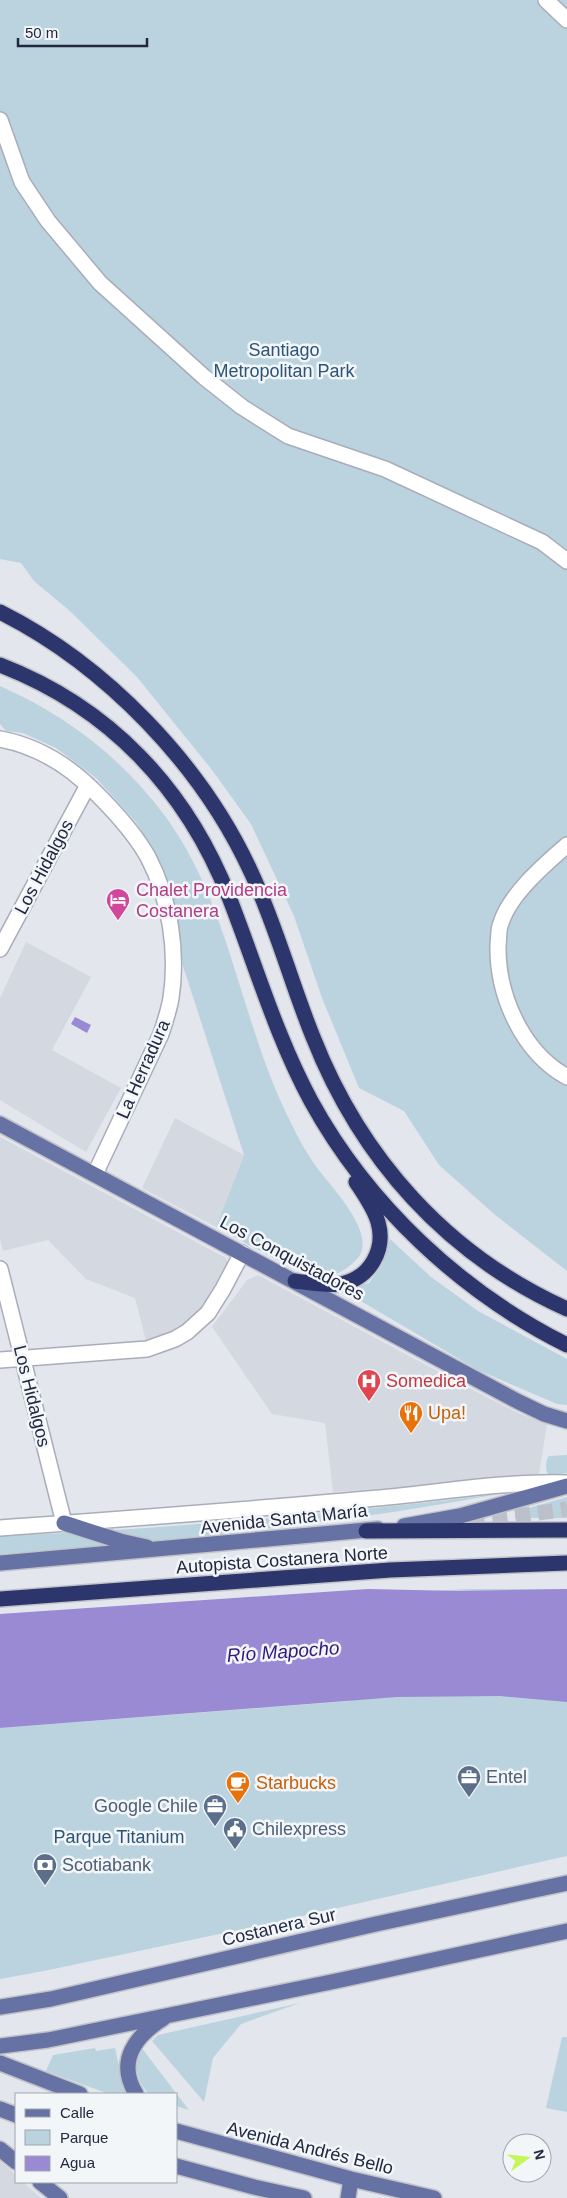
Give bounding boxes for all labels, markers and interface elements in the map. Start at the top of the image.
scale bar [18,15,146,47]
text: 50 m [25,24,58,41]
park label: Santiago Metropolitan Park [213,340,356,381]
street label: Los Hidalgos [11,816,77,918]
place label: Chalet Providencia Costanera [136,880,288,921]
hotel icon: Chalet Providencia Costanera [105,887,131,921]
street label: La Herradura [112,1016,174,1122]
street label: Los Conquistadores [217,1212,367,1304]
street label: Los Hidalgos [10,1343,54,1449]
hospital icon: Somedica [356,1368,382,1402]
place label: Somedica [386,1371,467,1391]
restaurant icon: Upa! [398,1400,424,1434]
place label: Upa! [428,1403,466,1423]
street label: Avenida Santa María [200,1500,369,1538]
street label: Autopista Costanera Norte [175,1543,389,1577]
water label: Río Mapocho [226,1637,340,1666]
office icon: Entel [456,1764,482,1798]
place label: Entel [486,1767,527,1787]
cafe icon: Starbucks [225,1770,251,1804]
place label: Starbucks [256,1773,336,1793]
office icon: Google Chile [202,1793,228,1827]
place label: Google Chile [94,1796,198,1816]
public building icon: Chilexpress [222,1816,248,1850]
place label: Chilexpress [252,1819,346,1839]
park label: Parque Titanium [53,1827,185,1847]
bank icon: Scotiabank [32,1852,58,1886]
place label: Scotiabank [62,1855,152,1875]
street label: Costanera Sur [220,1904,338,1950]
legend [15,2093,178,2183]
text: Calle [60,2104,94,2121]
street label: Avenida Andrés Bello [225,2118,395,2178]
text: Parque [60,2129,108,2146]
north arrow [502,2133,552,2183]
text: N [531,2148,549,2162]
text: Agua [60,2154,96,2171]

